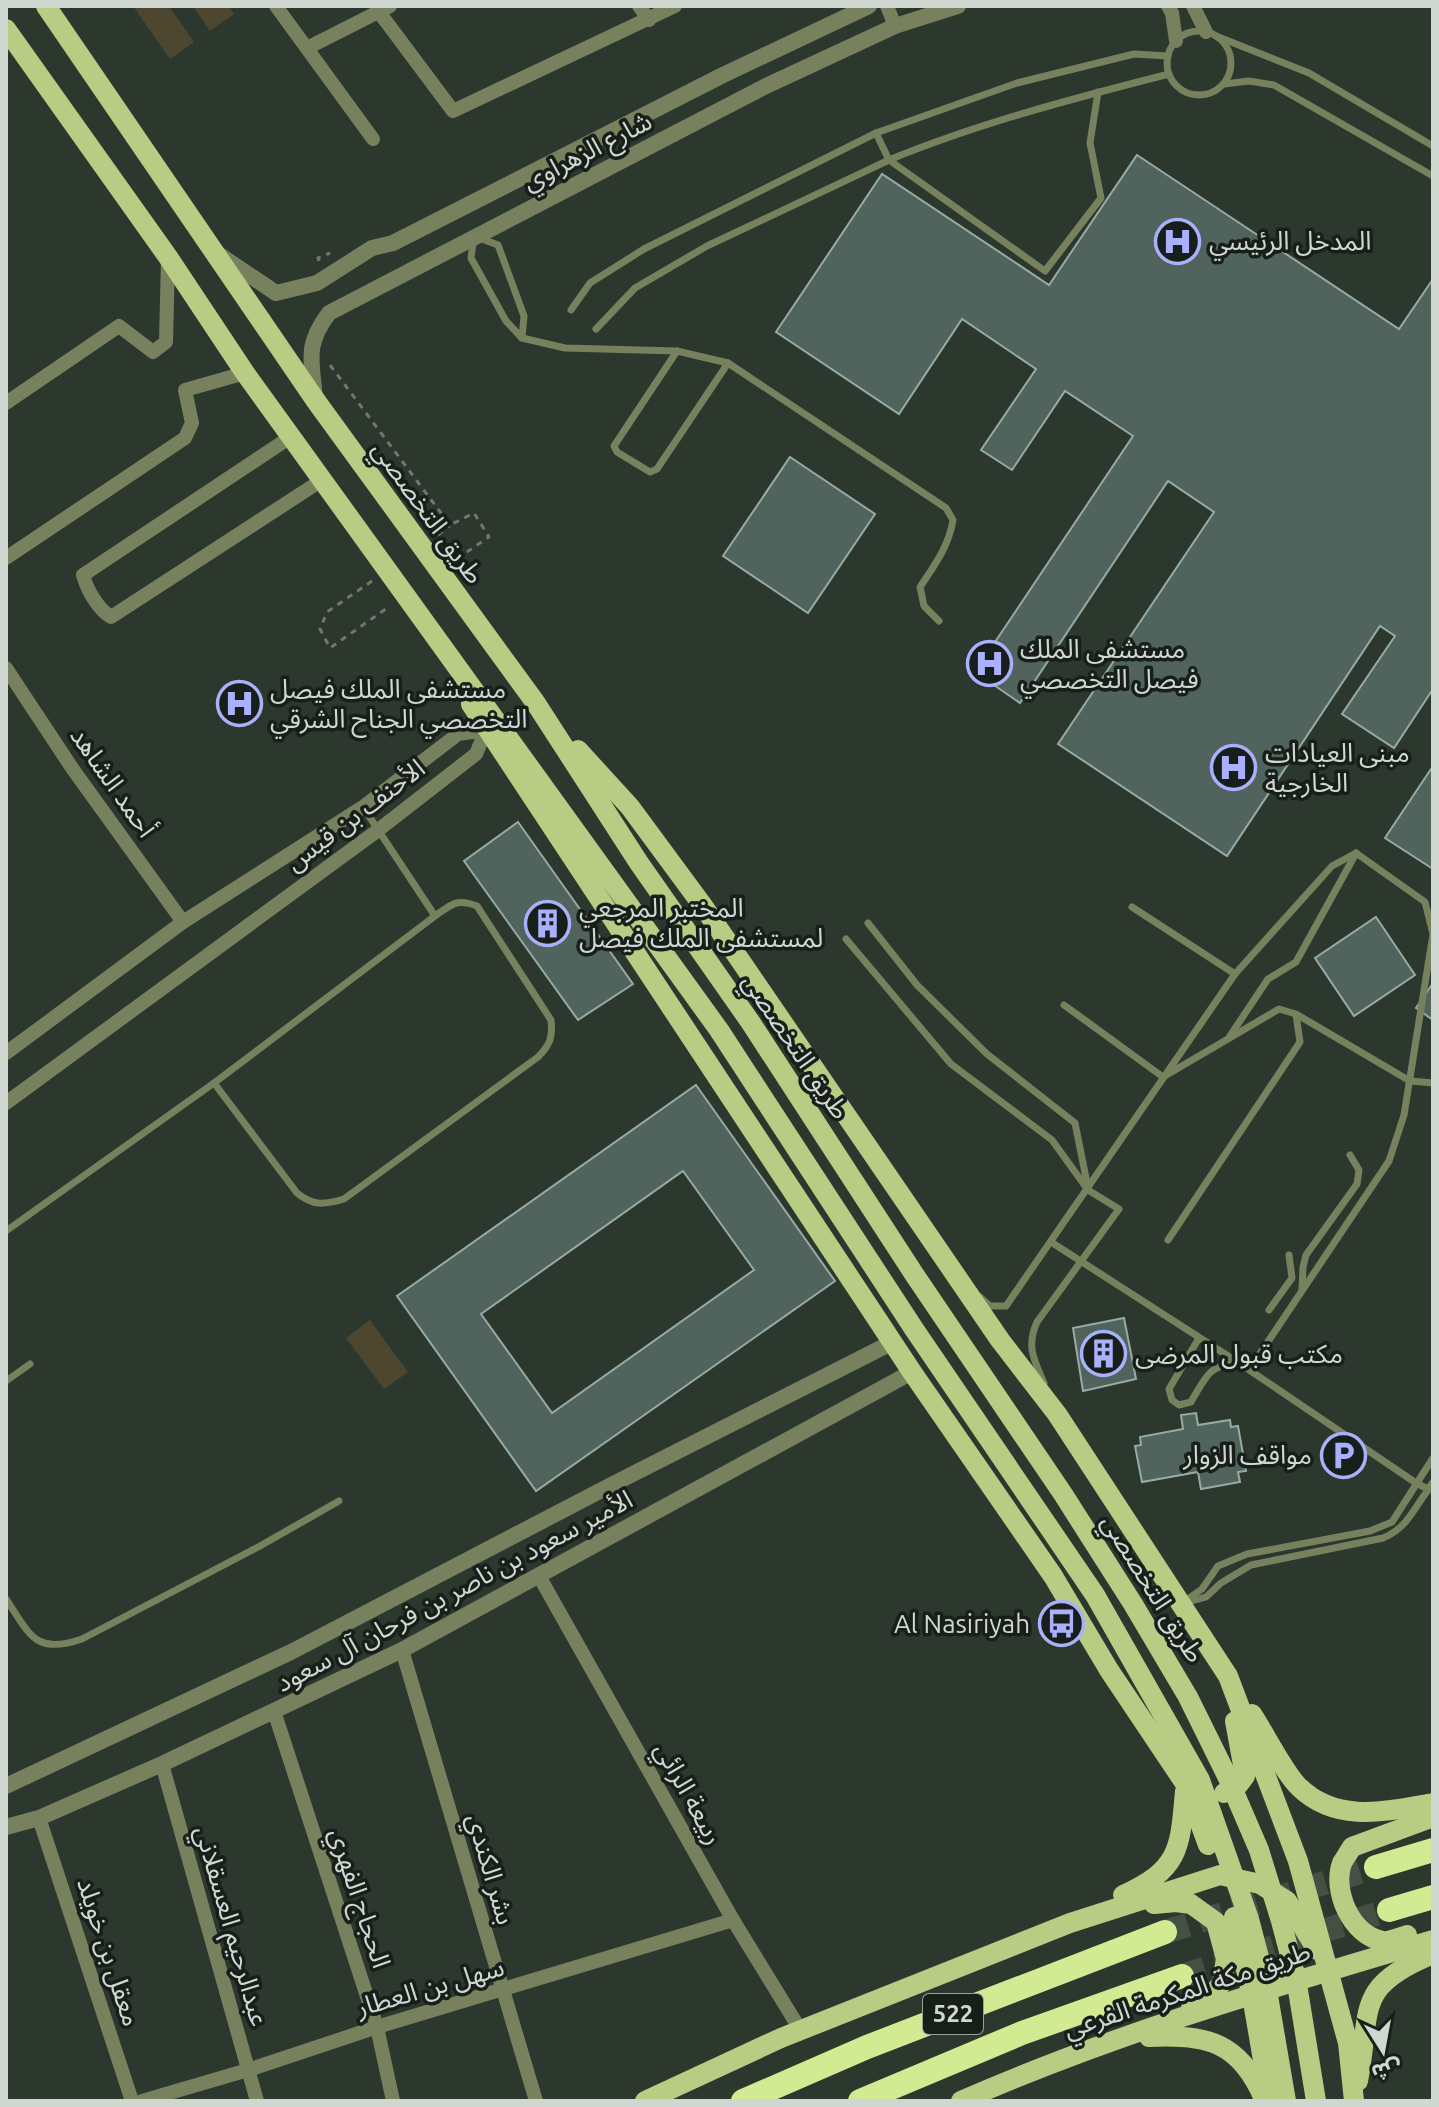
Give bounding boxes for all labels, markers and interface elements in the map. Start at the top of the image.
street label: شارع الزهراوي [517,106,659,201]
hospital icon: المدخل الرئيسي [1154,217,1202,265]
place label: المدخل الرئيسي [1209,226,1371,261]
street label: طريق التخصصي [362,435,490,592]
place label: مستشفى الملك فيصل التخصصي [1020,634,1199,699]
hospital icon: مستشفى الملك فيصل التخصصي [965,640,1013,688]
place label: مستشفى الملك فيصل التخصصي الجناح الشرقي [270,674,528,739]
hospital icon: مستشفى الملك فيصل التخصصي الجناح الشرقي [215,680,263,728]
street label: أحمد الشاهد [65,720,163,842]
place label: مبنى العيادات الخارجية [1265,738,1410,798]
hospital icon: مبنى العيادات الخارجية [1210,744,1258,792]
street label: الأحنف بن قيس [280,753,430,877]
place label: المختبر المرجعي لمستشفى الملك فيصل [579,893,823,953]
building icon: المختبر المرجعي لمستشفى الملك فيصل [524,899,572,947]
street label: طريق التخصصي [732,967,856,1127]
building icon: مكتب قبول المرضى [1080,1330,1128,1378]
place label: مكتب قبول المرضى [1135,1339,1343,1369]
parking icon: مواقف الزوار [1319,1431,1367,1479]
place label: مواقف الزوار [1182,1440,1312,1470]
street label: الأمير سعود بن ناصر بن فرحان آل سعود [270,1484,638,1698]
street label: طريق التخصصي [1091,1508,1211,1671]
bus stop icon: Al Nasiriyah [1037,1600,1085,1648]
place label: Al Nasiriyah [894,1609,1030,1638]
street label: ربيعة الرائي [644,1737,729,1852]
street label: بشر الكندي [456,1810,521,1929]
street label: عبدالرحيم العسقلاني [184,1822,275,2031]
street label: الحجاج الفهري [319,1824,397,1973]
street label: معقل بن خويلد [71,1874,147,2030]
street label: طريق مكة المكرمة الفرعي [1060,1936,1316,2049]
street label: سهل بن العطار [352,1952,507,2023]
road number: 522 [923,1994,983,2034]
north arrow [1343,2011,1423,2091]
text: ش [1370,2055,1404,2086]

